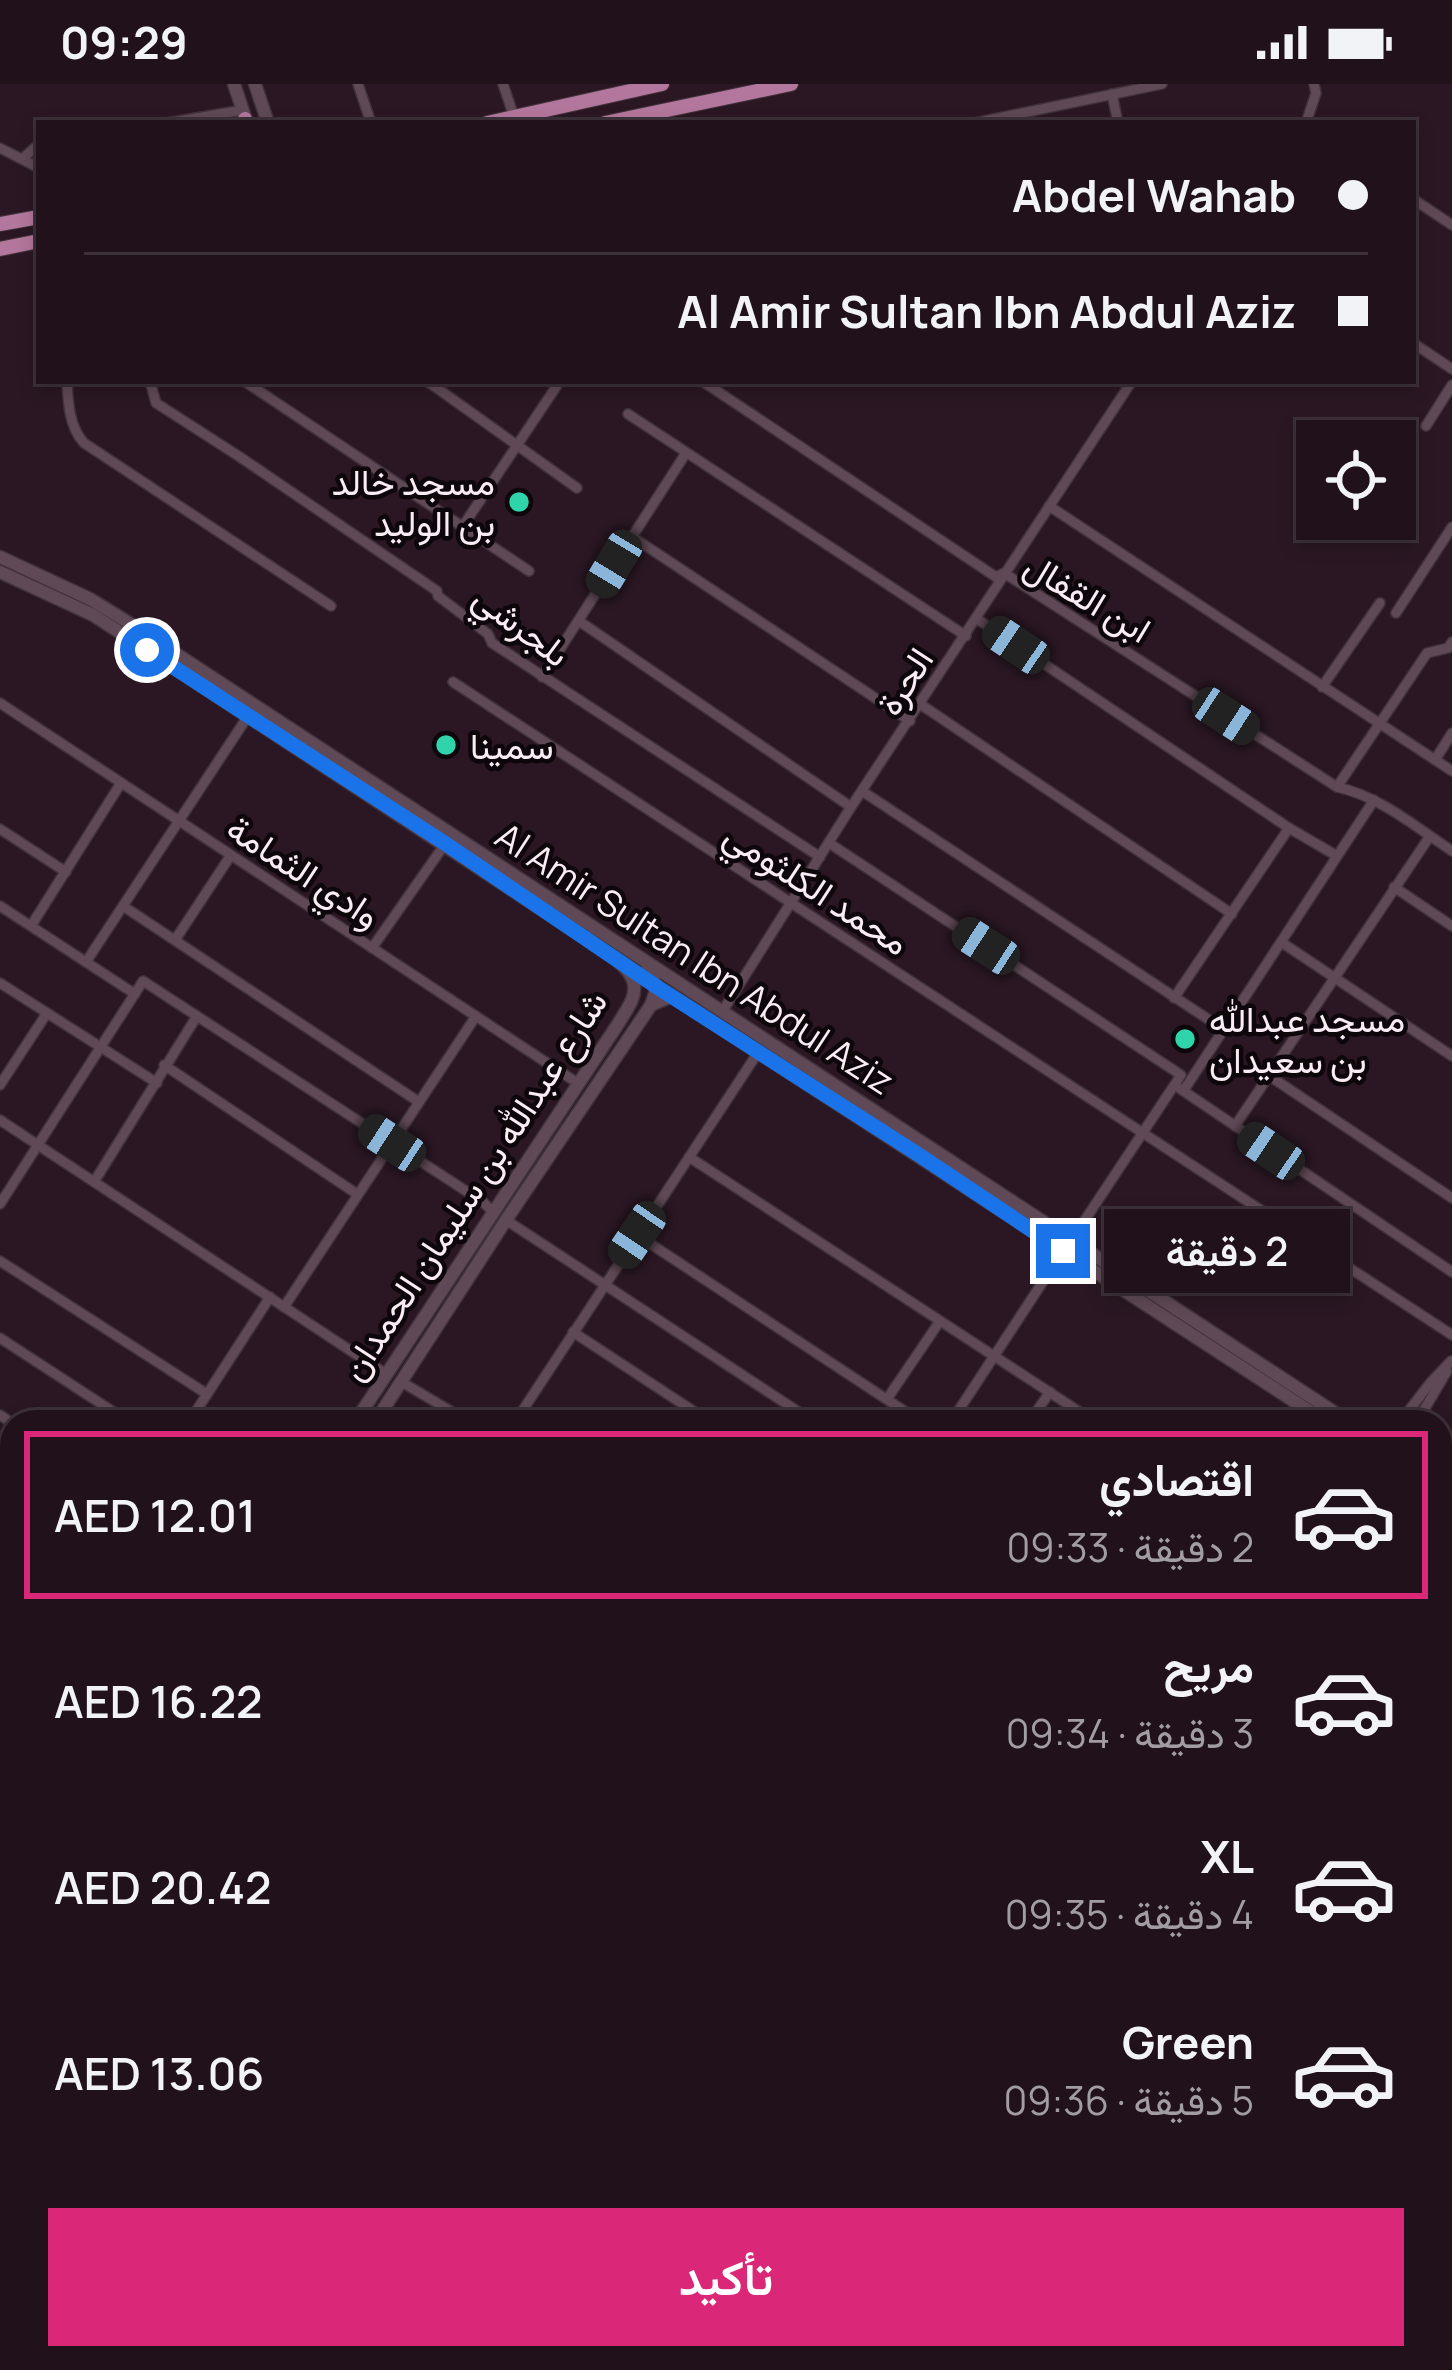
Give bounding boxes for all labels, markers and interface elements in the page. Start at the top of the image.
text: 09:29 [60,11,188,73]
text: Abdel Wahab [1012,164,1296,226]
text: Al Amir Sultan Ibn Abdul Aziz [677,280,1296,342]
map controls [1296,420,1416,540]
button: locate [1296,420,1416,540]
place label: مسجد خالد بن الوليد [331,457,495,547]
marker: مسجد خالد بن الوليد [506,489,532,515]
car [580,524,648,604]
street label: ابن القفال [1016,540,1160,654]
street label: بلجرشي [460,572,580,682]
car [976,610,1056,680]
route start [120,623,174,677]
street label: الحرة [864,638,944,724]
car [1186,681,1266,751]
place label: سمينا [470,721,554,770]
marker: سمينا [433,732,459,758]
street label: وادي الثمامة [215,803,390,944]
street label: محمد الكلثومي [712,810,919,971]
street label: Al Amir Sultan Ibn Abdul Aziz [487,811,903,1105]
car [946,911,1026,981]
street label: شارع عبدالله بن سليمان الحمدان [328,980,619,1390]
place label: مسجد عبدالله بن سعيدان [1209,994,1405,1084]
marker: مسجد عبدالله بن سعيدان [1172,1026,1198,1052]
car [352,1108,432,1178]
car [1231,1116,1311,1186]
car [602,1195,672,1275]
callout: 2 دقيقة [1105,1209,1351,1293]
route end [1036,1224,1090,1278]
text: 2 دقيقة [1166,1224,1288,1278]
text: اقتصادي [1099,1448,1254,1510]
icon: car [1290,1461,1398,1569]
text: AED 12.01 [54,1484,256,1546]
text: 2 دقيقة · 09:33 [1006,1520,1254,1574]
text: مريح [1163,1634,1254,1696]
icon: car [1290,1647,1398,1755]
text: AED 16.22 [54,1670,263,1732]
text: 3 دقيقة · 09:34 [1006,1706,1254,1760]
text: XL [1200,1825,1254,1887]
icon: car [1290,1833,1398,1941]
text: AED 20.42 [54,1856,272,1918]
text: 4 دقيقة · 09:35 [1005,1887,1254,1941]
text: Green [1122,2011,1254,2073]
icon: car [1290,2019,1398,2127]
text: AED 13.06 [54,2042,264,2104]
text: 5 دقيقة · 09:36 [1004,2073,1254,2127]
button: تأكيد [48,2208,1404,2346]

